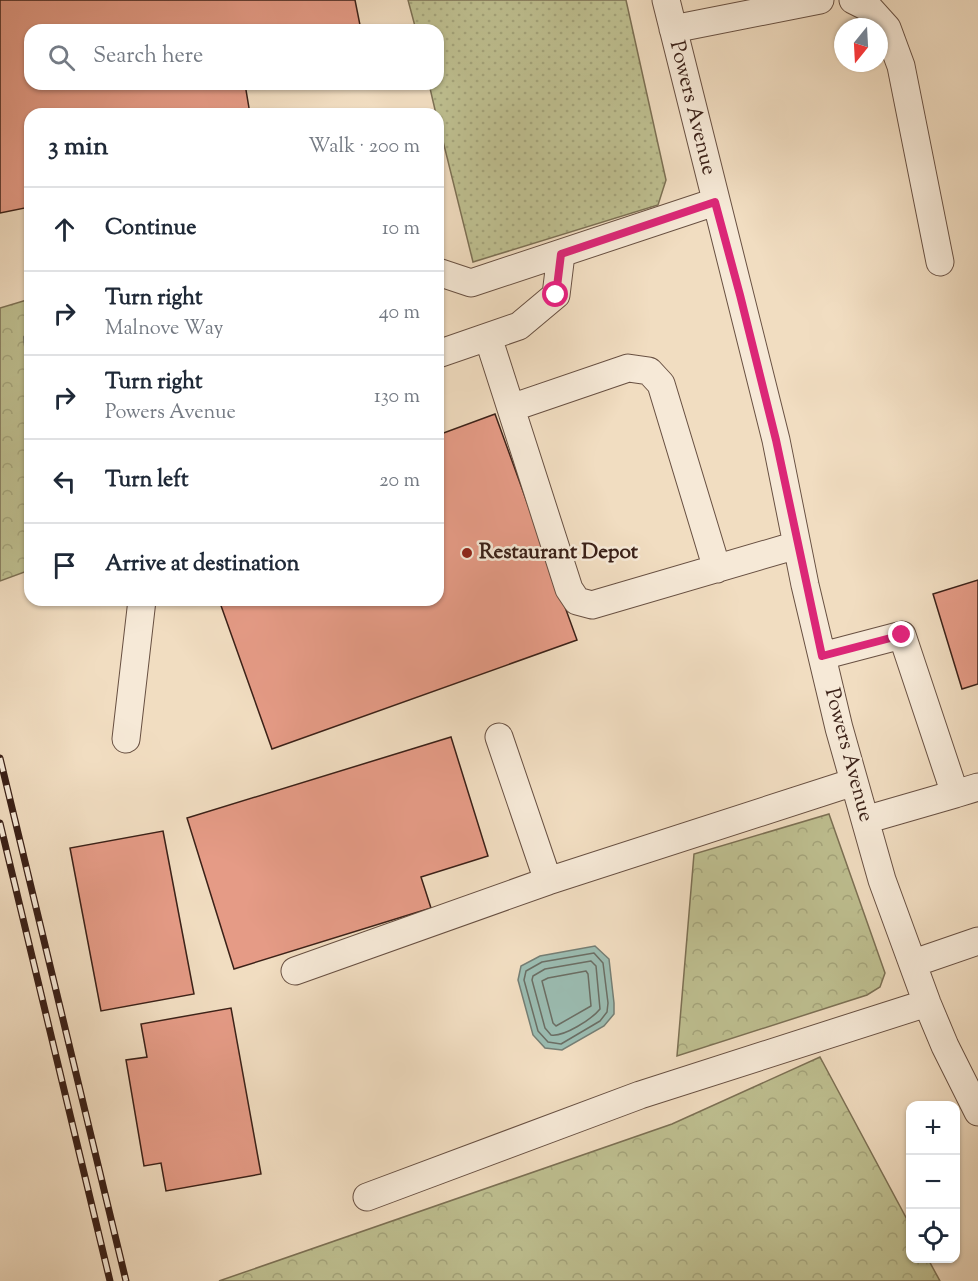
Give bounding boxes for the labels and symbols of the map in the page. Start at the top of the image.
north arrow [834,18,888,72]
street label: Powers Avenue [661,38,723,178]
route start [542,281,568,307]
place label: Restaurant Depot [479,538,639,568]
marker: Restaurant Depot [460,546,474,560]
route end [888,621,914,647]
street label: Powers Avenue [816,685,880,825]

